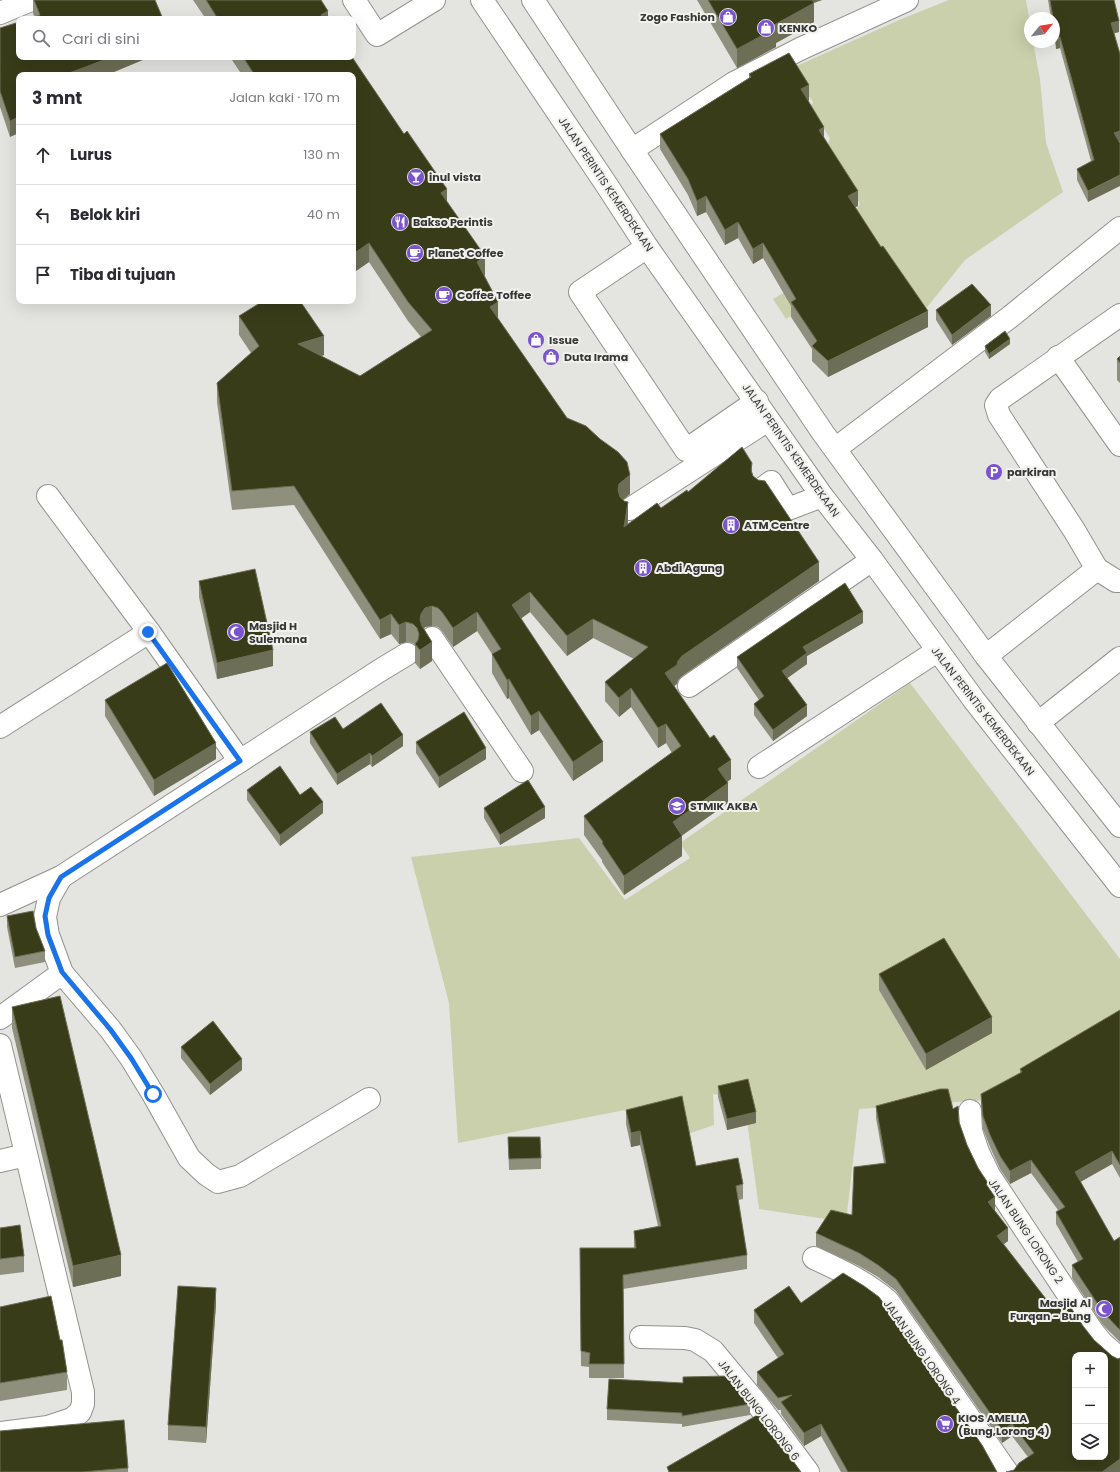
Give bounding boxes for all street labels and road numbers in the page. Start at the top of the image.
street label: JALAN PERINTIS KEMERDEKAAN [555,113,657,255]
street label: JALAN PERINTIS KEMERDEKAAN [739,380,843,520]
street label: JALAN PERINTIS KEMERDEKAAN [927,643,1039,779]
street label: JALAN BUNG LORONG 2 [985,1175,1067,1287]
street label: JALAN BUNG LORONG 4 [880,1296,964,1408]
street label: JALAN BUNG LORONG 6 [714,1356,804,1464]

